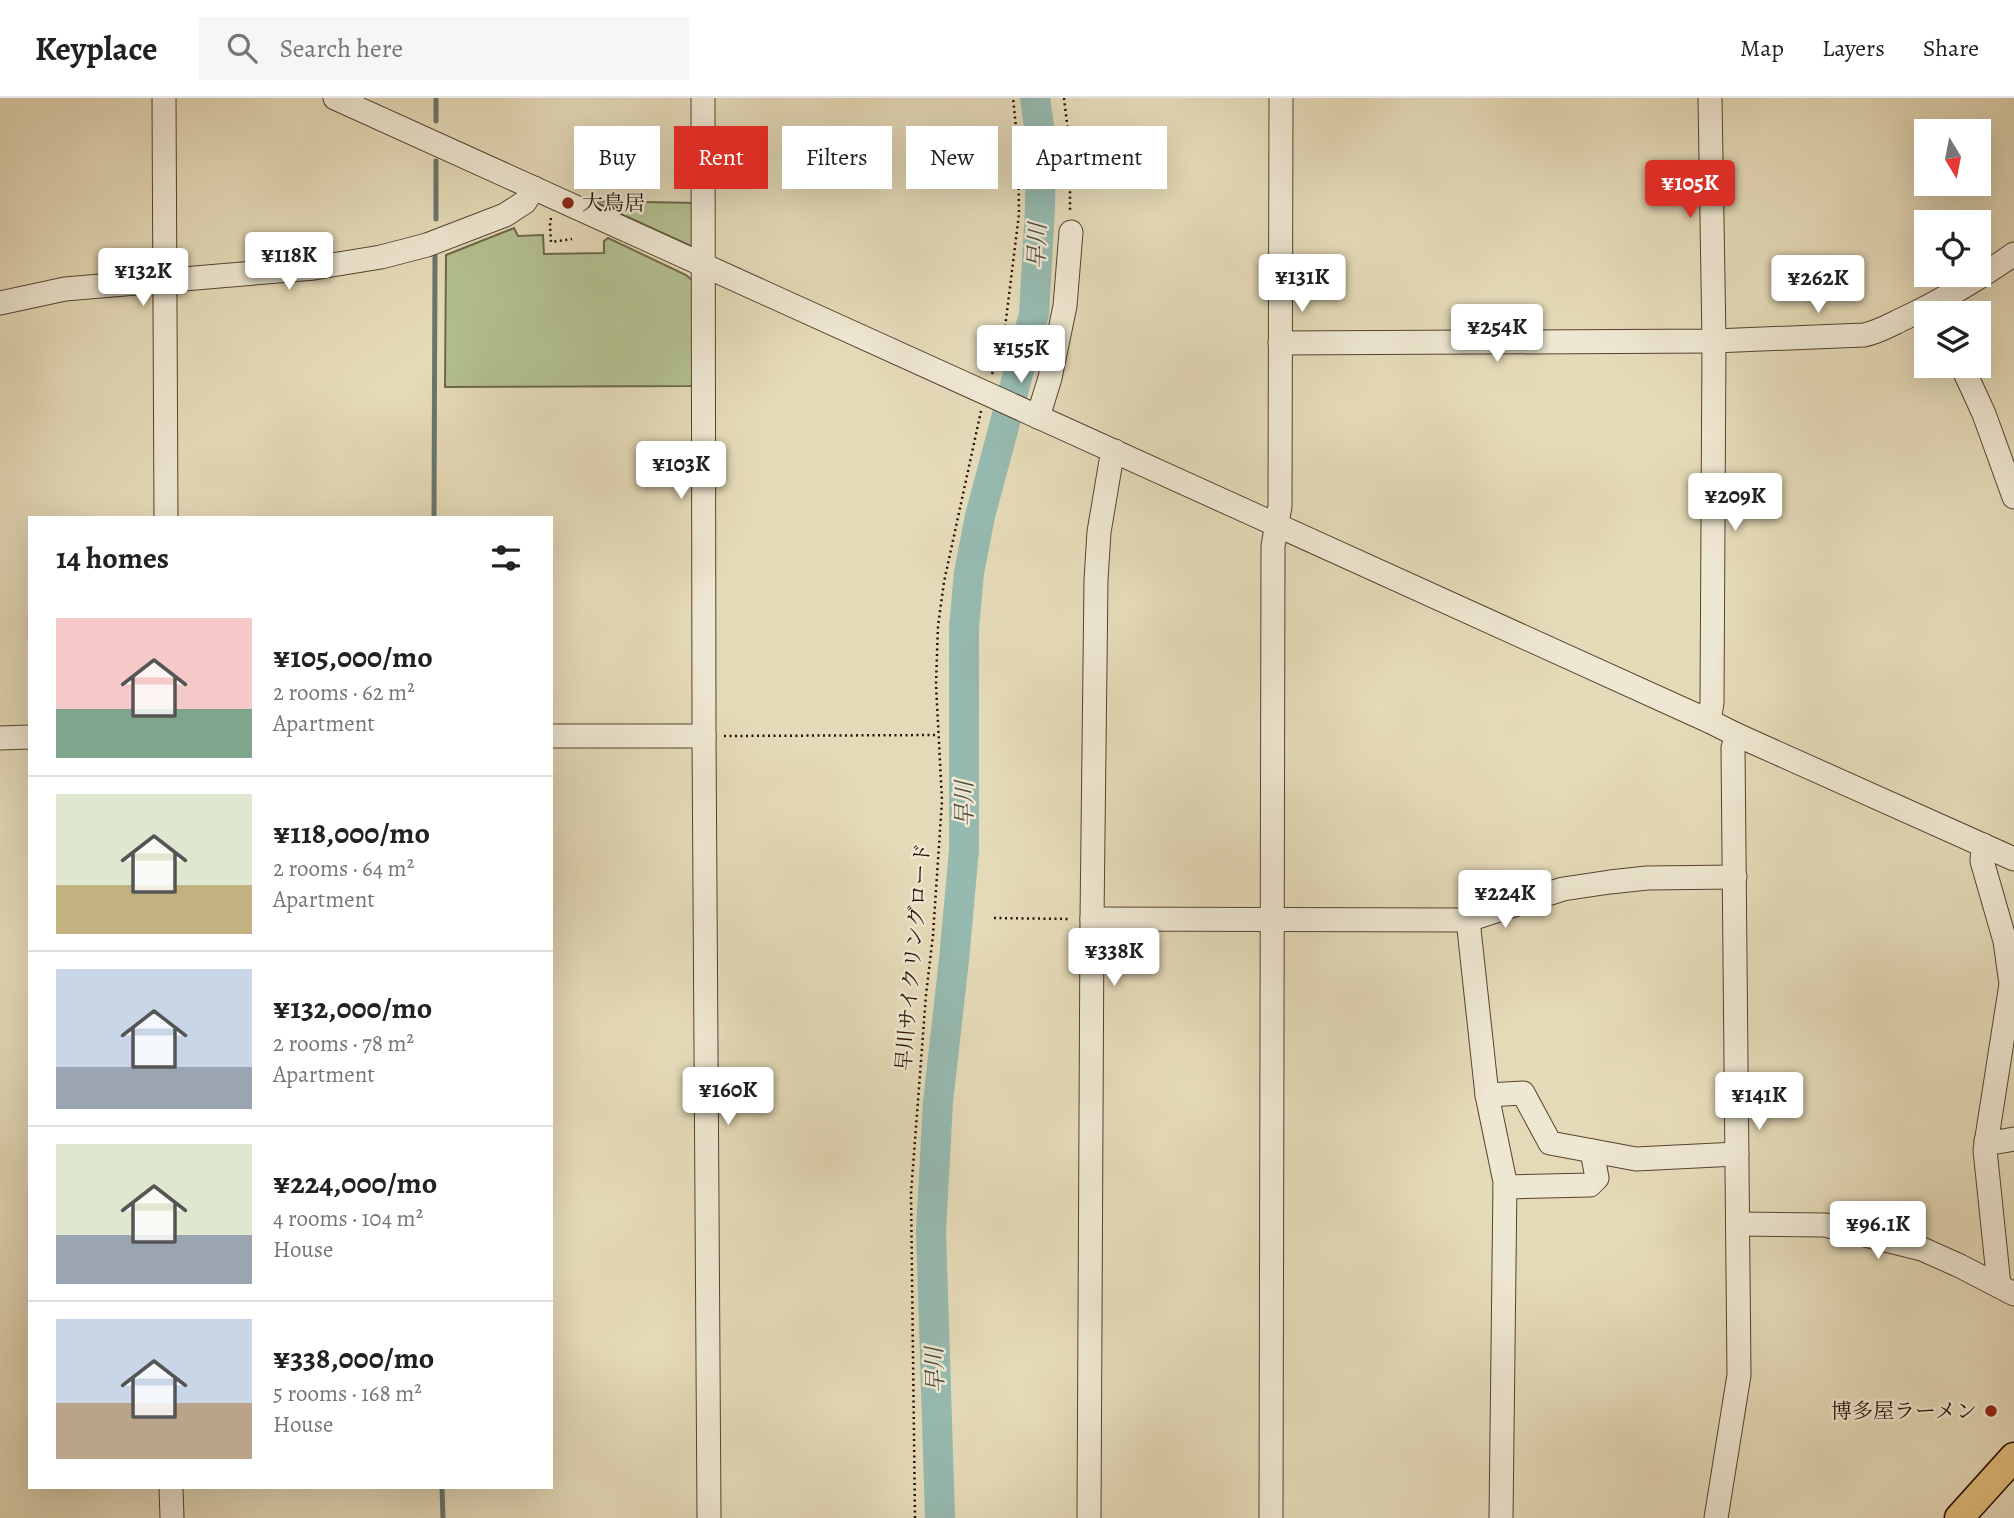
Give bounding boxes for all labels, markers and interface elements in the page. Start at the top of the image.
search box [199,17,689,80]
text: Keyplace [35,26,157,71]
icon: search [223,29,261,67]
text: Search here [279,31,403,66]
text: Map [1740,32,1784,64]
text: Layers [1822,32,1885,64]
text: Share [1923,32,1979,64]
north arrow [1914,119,1992,196]
map controls [1914,119,1991,378]
chip: Buy [574,126,660,189]
chip: Rent [674,126,768,189]
chip: Filters [782,126,892,189]
chip: New [906,126,998,189]
chip: Apartment [1012,126,1167,189]
pin: ¥105K [1641,160,1739,220]
text: ¥105K [1661,167,1719,198]
place label: 大鳥居 [582,189,645,217]
marker: 大鳥居 [560,195,576,211]
button: locate [1914,210,1991,287]
water label: 早川 [1021,219,1053,270]
pin: ¥118K [240,232,338,292]
text: ¥118K [261,239,317,270]
pin: ¥132K [94,248,192,308]
pin: ¥131K [1253,254,1351,314]
text: ¥132K [114,255,172,286]
pin: ¥262K [1769,256,1867,315]
text: ¥131K [1275,261,1329,292]
text: ¥262K [1787,262,1849,293]
button: layers [1914,301,1991,378]
pin: ¥254K [1448,304,1546,364]
text: ¥254K [1467,311,1527,342]
pin: ¥155K [972,326,1070,385]
text: ¥155K [993,332,1049,363]
pin: ¥103K [632,442,730,501]
text: ¥103K [652,448,710,479]
pin: ¥209K [1686,474,1784,533]
text: ¥209K [1704,480,1766,511]
text: 14 homes [56,538,169,578]
icon: filters [487,539,525,577]
text: ¥105,000/mo [273,637,433,677]
icon: home [112,646,196,730]
text: 2 rooms · 62 m² [273,677,415,708]
text: Apartment [273,708,375,739]
water label: 早川 [949,778,980,827]
text: ¥118,000/mo [273,813,430,853]
icon: home [112,822,196,906]
street label: 早川サイクリングロード [889,842,937,1072]
text: 2 rooms · 64 m² [273,853,414,884]
pin: ¥224K [1456,870,1554,930]
text: ¥224K [1474,877,1536,908]
text: Apartment [273,884,375,915]
pin: ¥338K [1065,928,1163,988]
text: ¥338K [1084,935,1144,966]
text: ¥132,000/mo [273,988,432,1028]
icon: home [112,997,196,1081]
text: 2 rooms · 78 m² [273,1028,414,1059]
text: Apartment [273,1059,375,1090]
pin: ¥160K [679,1068,777,1127]
pin: ¥141K [1710,1072,1808,1132]
text: ¥160K [699,1074,757,1105]
text: ¥141K [1731,1079,1787,1110]
text: ¥224,000/mo [273,1163,437,1203]
icon: home [112,1172,196,1256]
pin: ¥96.1K [1821,1202,1935,1261]
text: 4 rooms · 104 m² [273,1203,423,1234]
text: ¥96.1K [1846,1208,1910,1239]
text: House [273,1234,333,1265]
text: ¥338,000/mo [273,1338,434,1378]
water label: 早川 [919,1343,951,1394]
icon: home [112,1347,196,1431]
text: 5 rooms · 168 m² [273,1378,422,1409]
place label: 博多屋ラーメン [1831,1397,1977,1425]
marker: 博多屋ラーメン [1983,1403,1999,1419]
text: House [273,1409,333,1440]

